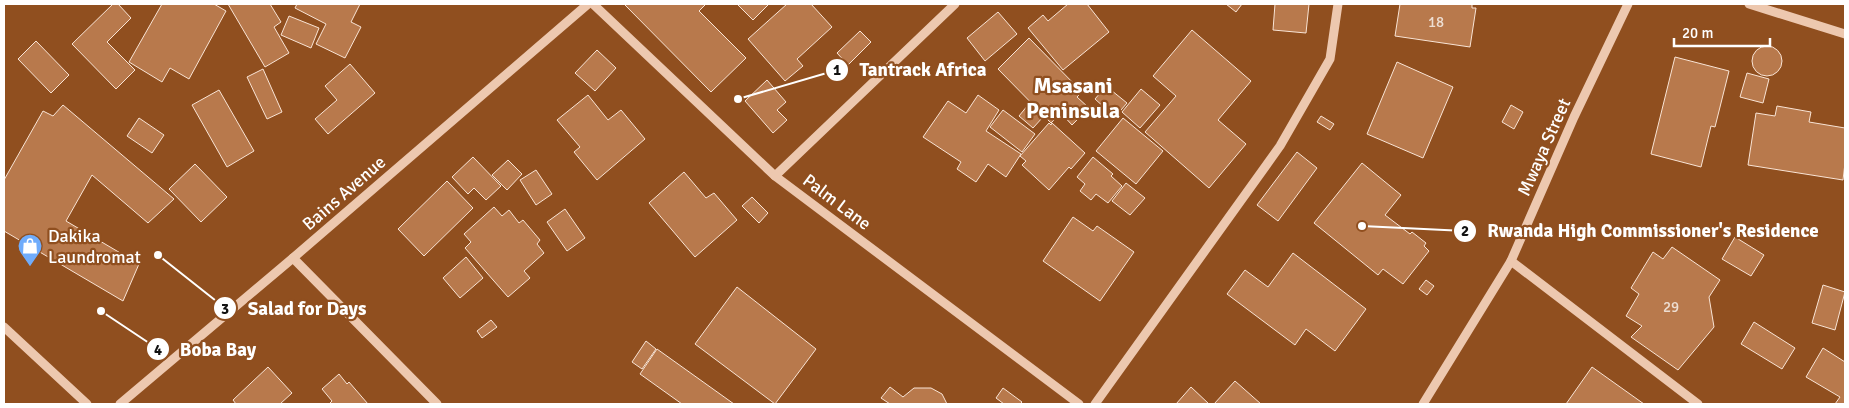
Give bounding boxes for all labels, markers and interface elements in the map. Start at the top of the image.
house number: 18 [1428,13,1444,31]
scale bar [1674,15,1770,47]
text: 20 m [1682,24,1713,42]
callout: Tantrack Africa [824,53,996,87]
text: Tantrack Africa [859,58,987,82]
text: 1 [833,61,841,79]
district label: Msasani Peninsula [1026,72,1120,124]
street label: Mwaya Street [1513,95,1575,199]
street label: Bains Avenue [298,151,390,235]
street label: Palm Lane [799,169,875,235]
callout: Rwanda High Commissioner's Residence [1452,214,1829,248]
text: Rwanda High Commissioner's Residence [1487,219,1819,243]
text: 2 [1461,222,1469,240]
place label: Dakika Laundromat [48,225,141,268]
shop icon: Dakika Laundromat [17,233,43,267]
callout: Salad for Days [212,291,376,325]
text: Salad for Days [248,297,366,321]
house number: 29 [1663,298,1679,316]
text: 3 [221,300,229,318]
callout: Boba Bay [145,332,267,366]
text: Boba Bay [180,338,257,362]
text: 4 [154,341,162,359]

